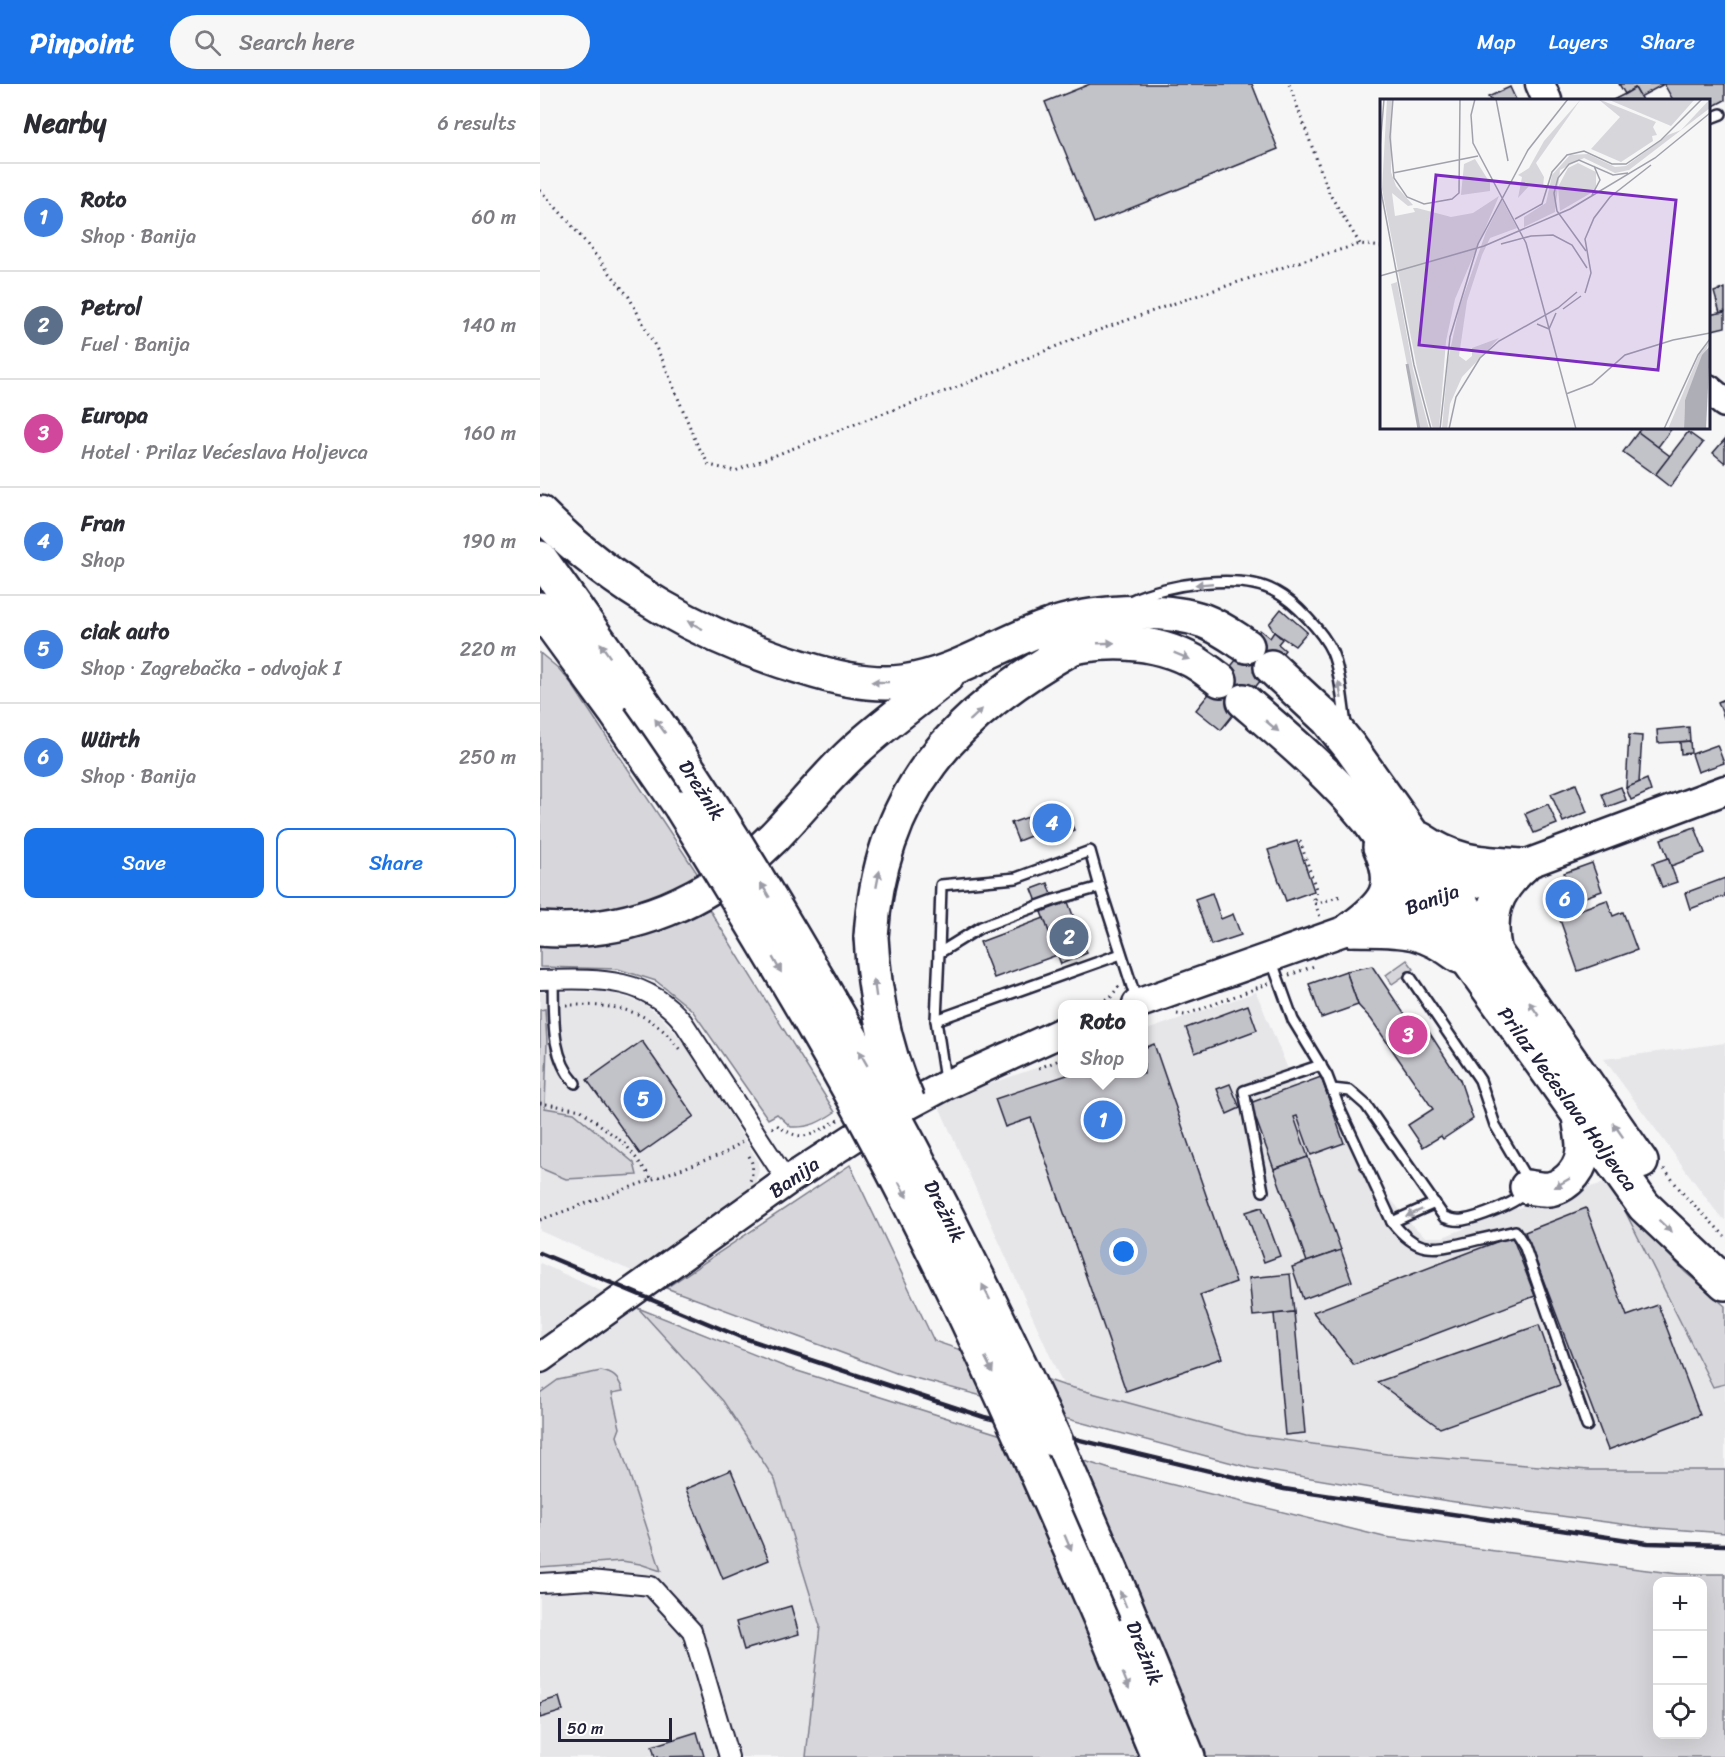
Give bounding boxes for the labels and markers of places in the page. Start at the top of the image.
pin: 4 [1032,800,1072,846]
pin: 6 [1546,876,1584,922]
pin: 2 [1050,914,1088,960]
pin: 3 [1388,1012,1428,1058]
pin: 5 [624,1076,662,1122]
pin: 1 [1084,1098,1122,1142]

